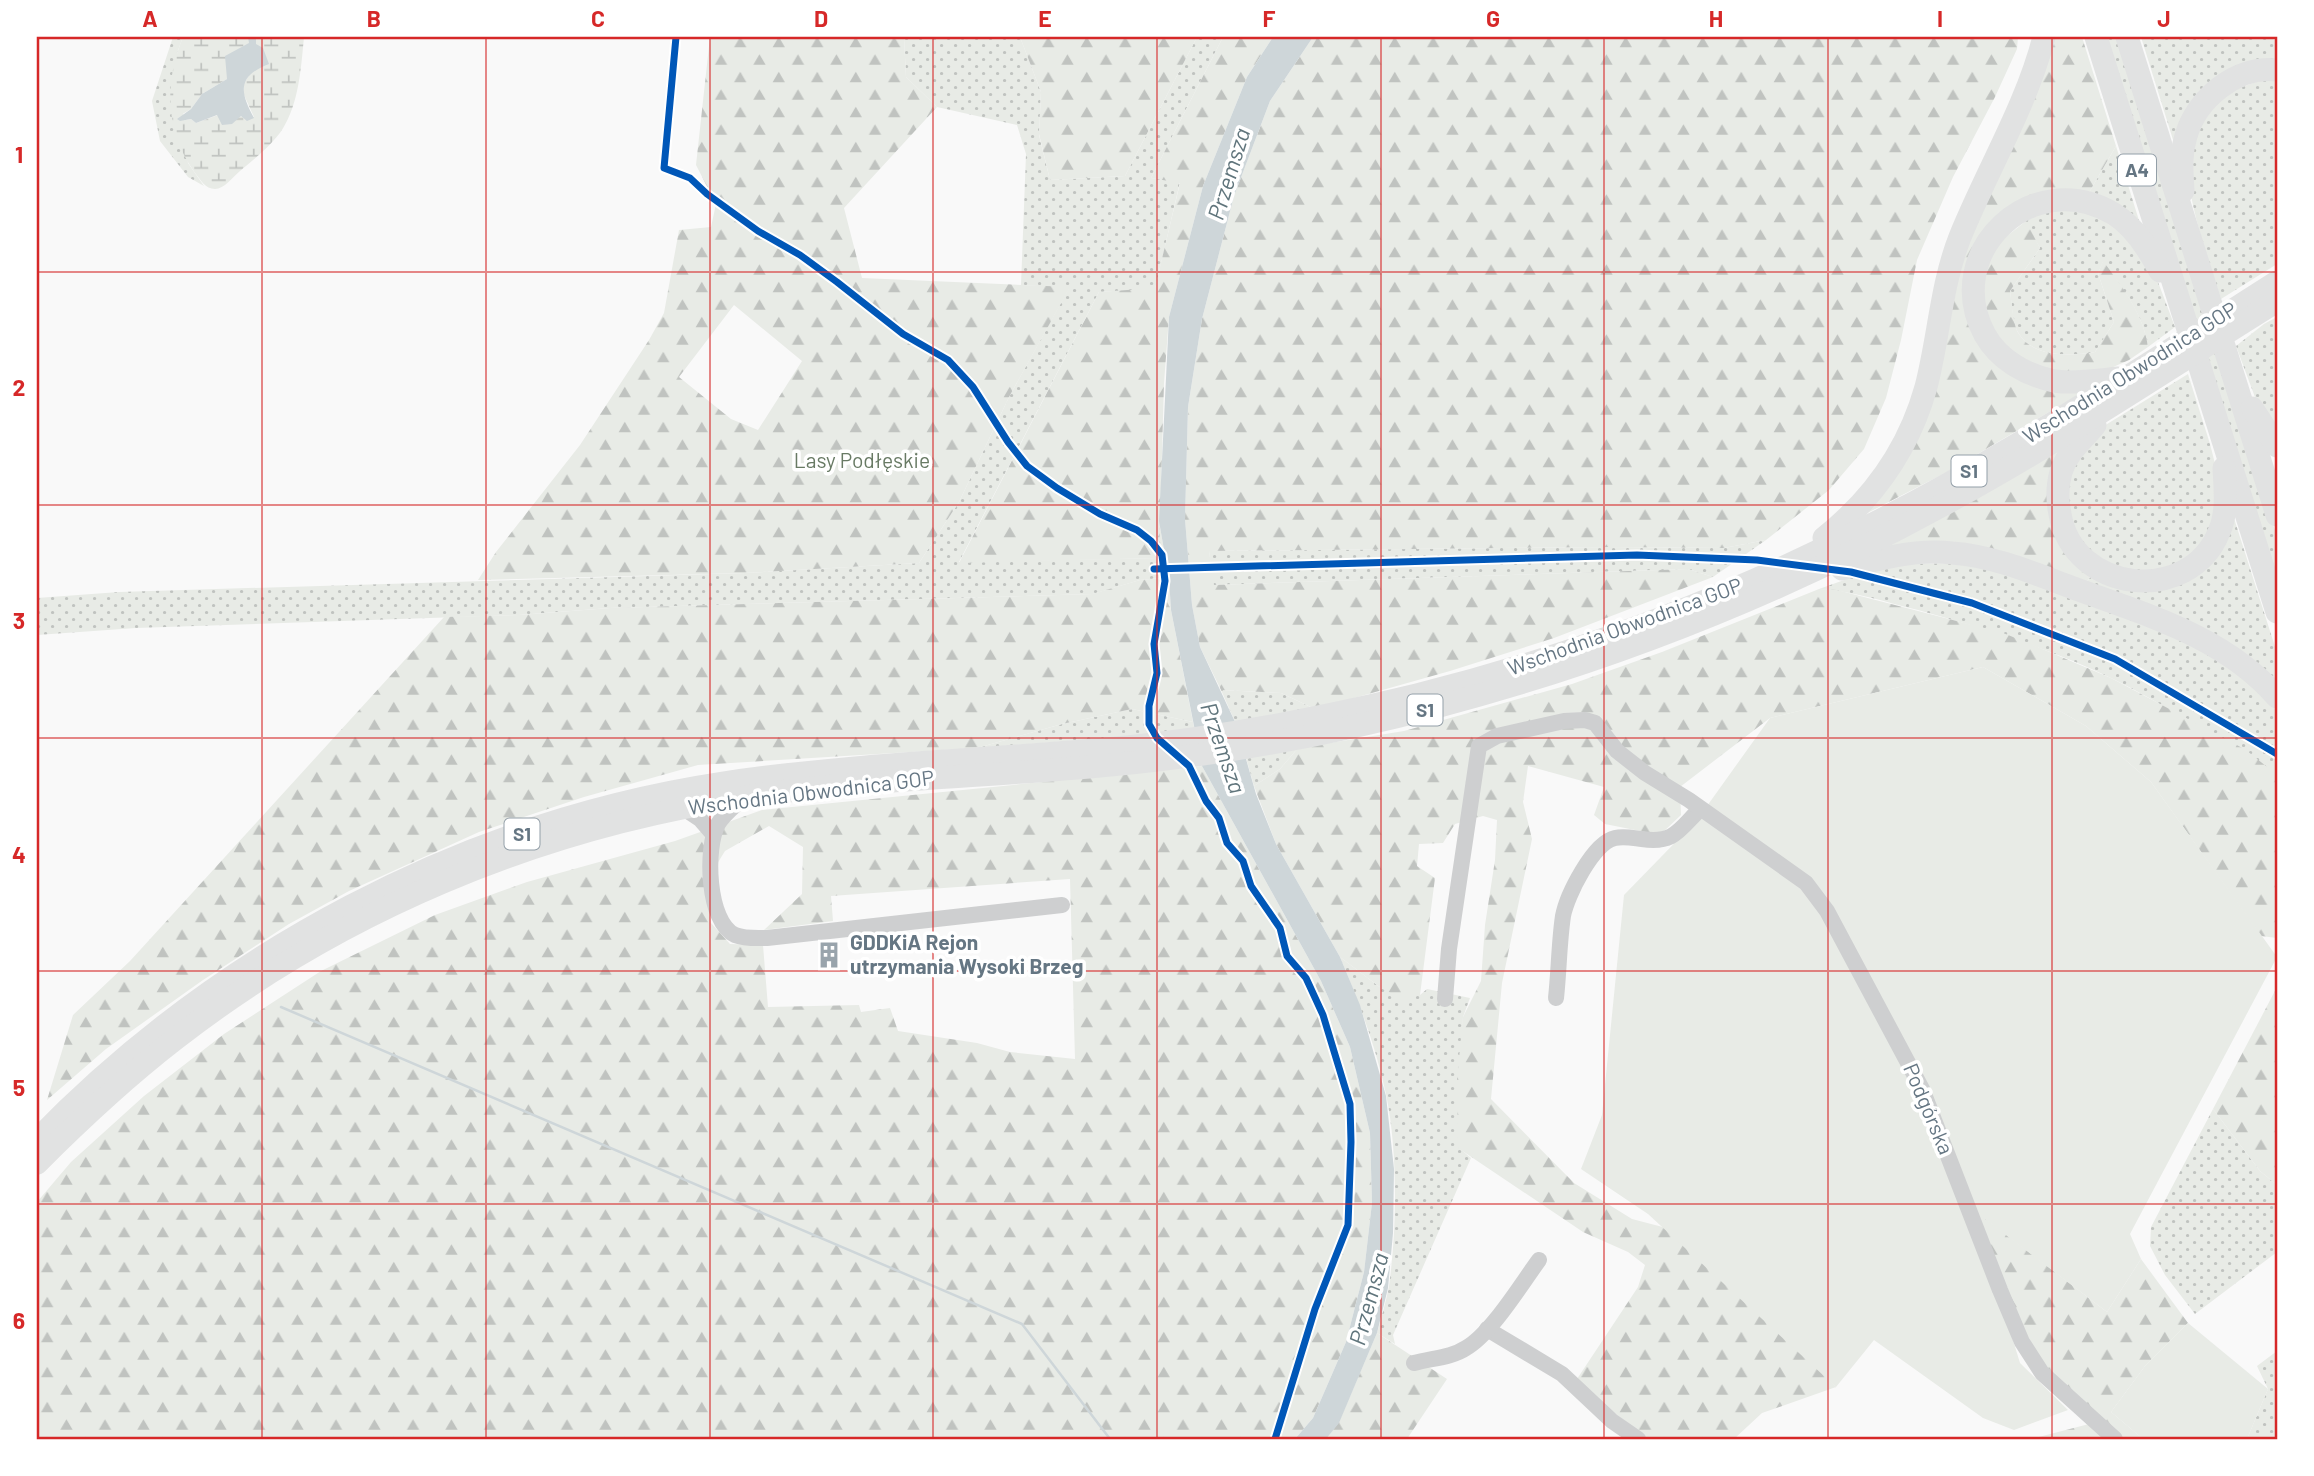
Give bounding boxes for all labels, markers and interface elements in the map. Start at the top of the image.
text: A [142,4,158,32]
text: B [367,4,381,32]
text: C [591,4,605,32]
text: D [814,4,828,32]
text: E [1038,4,1052,32]
text: F [1263,4,1276,32]
text: G [1486,4,1500,32]
text: H [1709,4,1723,32]
text: I [1937,4,1943,32]
text: J [2157,4,2171,32]
water label: Przemsza [1201,124,1255,223]
text: 1 [15,140,23,168]
road number: A4 [2118,154,2156,186]
street label: Wschodnia Obwodnica GOP [2018,296,2241,448]
text: 2 [13,373,25,401]
park label: Lasy Podłęskie [794,447,930,472]
road number: S1 [1952,456,1986,486]
street label: Wschodnia Obwodnica GOP [1504,571,1745,680]
text: 3 [13,606,25,634]
road number: S1 [1408,694,1442,726]
water label: Przemsza [1195,698,1253,797]
street label: Wschodnia Obwodnica GOP [686,764,935,819]
road number: S1 [504,818,540,849]
text: 4 [12,840,26,868]
place label: GDDKiA Rejon utrzymania Wysoki Brzeg [850,929,1083,978]
building icon: GDDKiA Rejon utrzymania Wysoki Brzeg [814,940,844,970]
street label: Podgórska [1899,1059,1960,1158]
text: 5 [13,1073,25,1101]
water label: Przemsza [1342,1249,1394,1348]
text: 6 [13,1306,25,1334]

